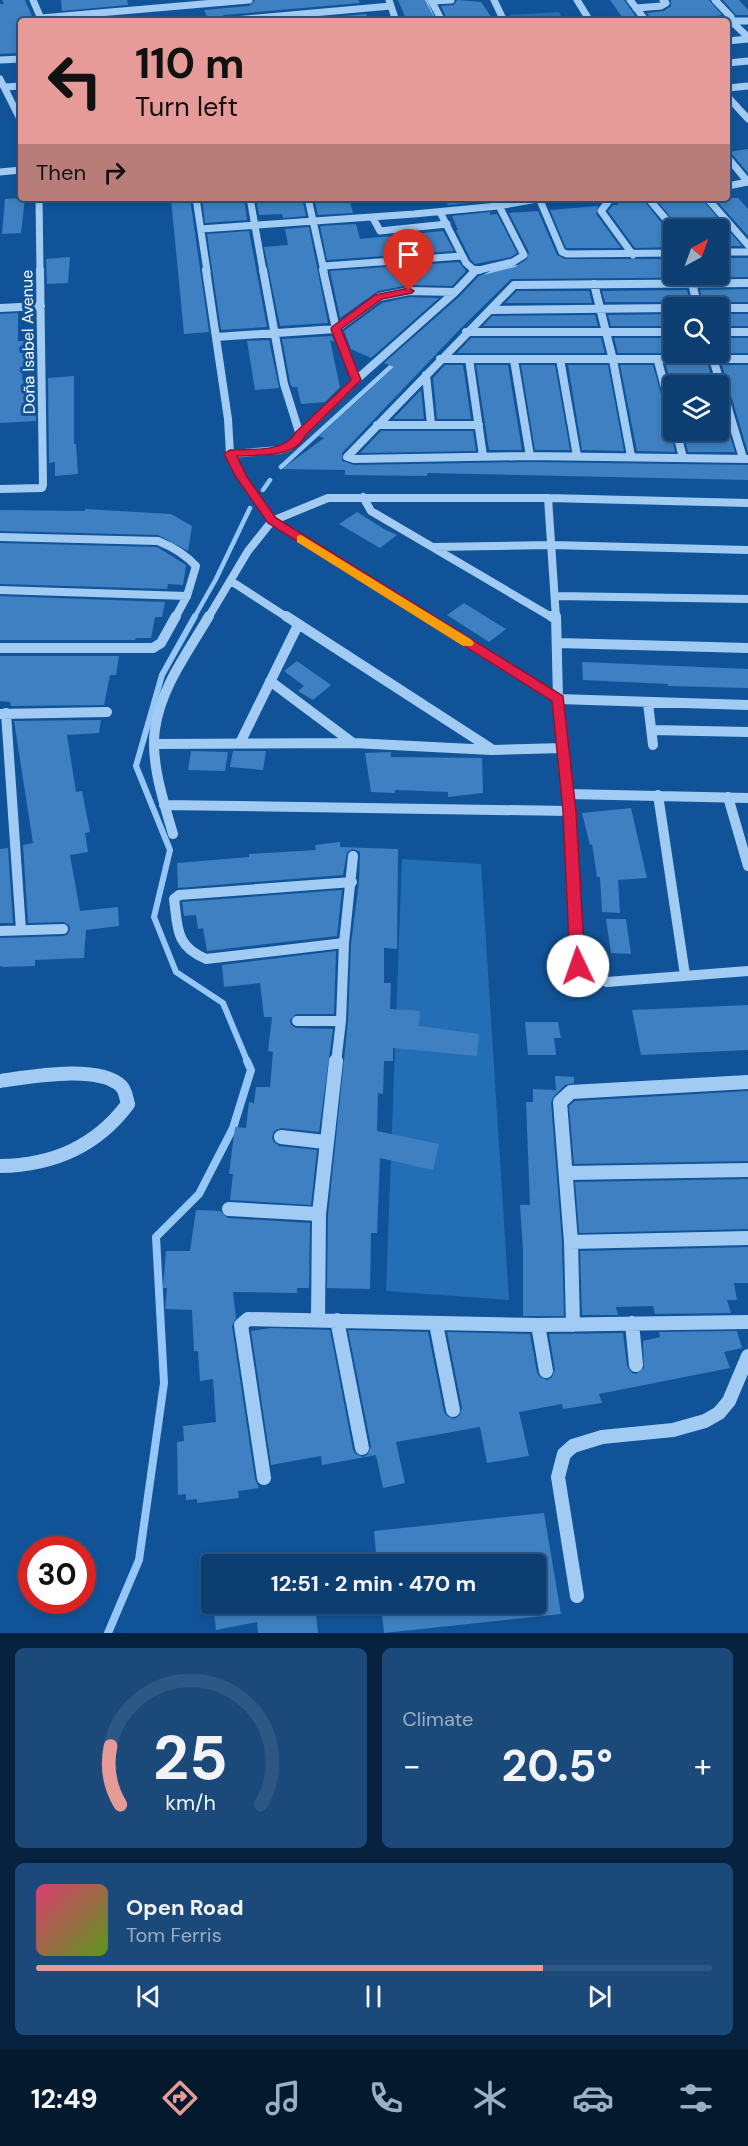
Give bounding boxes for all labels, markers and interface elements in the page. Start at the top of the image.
text: 110 m [135,36,245,91]
icon: left [36,42,114,120]
text: Turn left [135,89,238,124]
icon: right [98,156,131,189]
text: Then [36,158,86,187]
north arrow [663,219,729,285]
map controls [663,219,729,441]
pin [383,229,434,291]
icon: arrive [392,238,425,271]
street label: Doña Isabel Avenue [16,270,40,414]
button: search [663,297,729,363]
button: layers [663,375,729,441]
position arrow [546,934,610,998]
speed limit sign: 30 [18,1536,96,1614]
text: 12:51 · 2 min · 470 m [271,1569,476,1598]
text: Climate [403,1706,473,1732]
text: 25 [153,1717,228,1798]
text: 20.5° [502,1736,613,1795]
text: − [403,1744,421,1787]
text: + [694,1744,712,1787]
text: km/h [165,1789,216,1817]
text: Open Road [126,1893,244,1922]
text: Tom Ferris [126,1922,222,1948]
icon: previous [132,1980,165,2013]
icon: pause [357,1980,390,2013]
icon: next [583,1980,616,2013]
icon: directions [159,2077,201,2119]
icon: music [262,2077,304,2119]
icon: phone [365,2077,407,2119]
icon: climate [469,2077,511,2119]
icon: car [572,2077,614,2119]
icon: filters [675,2077,717,2119]
text: 12:49 [31,2081,98,2116]

